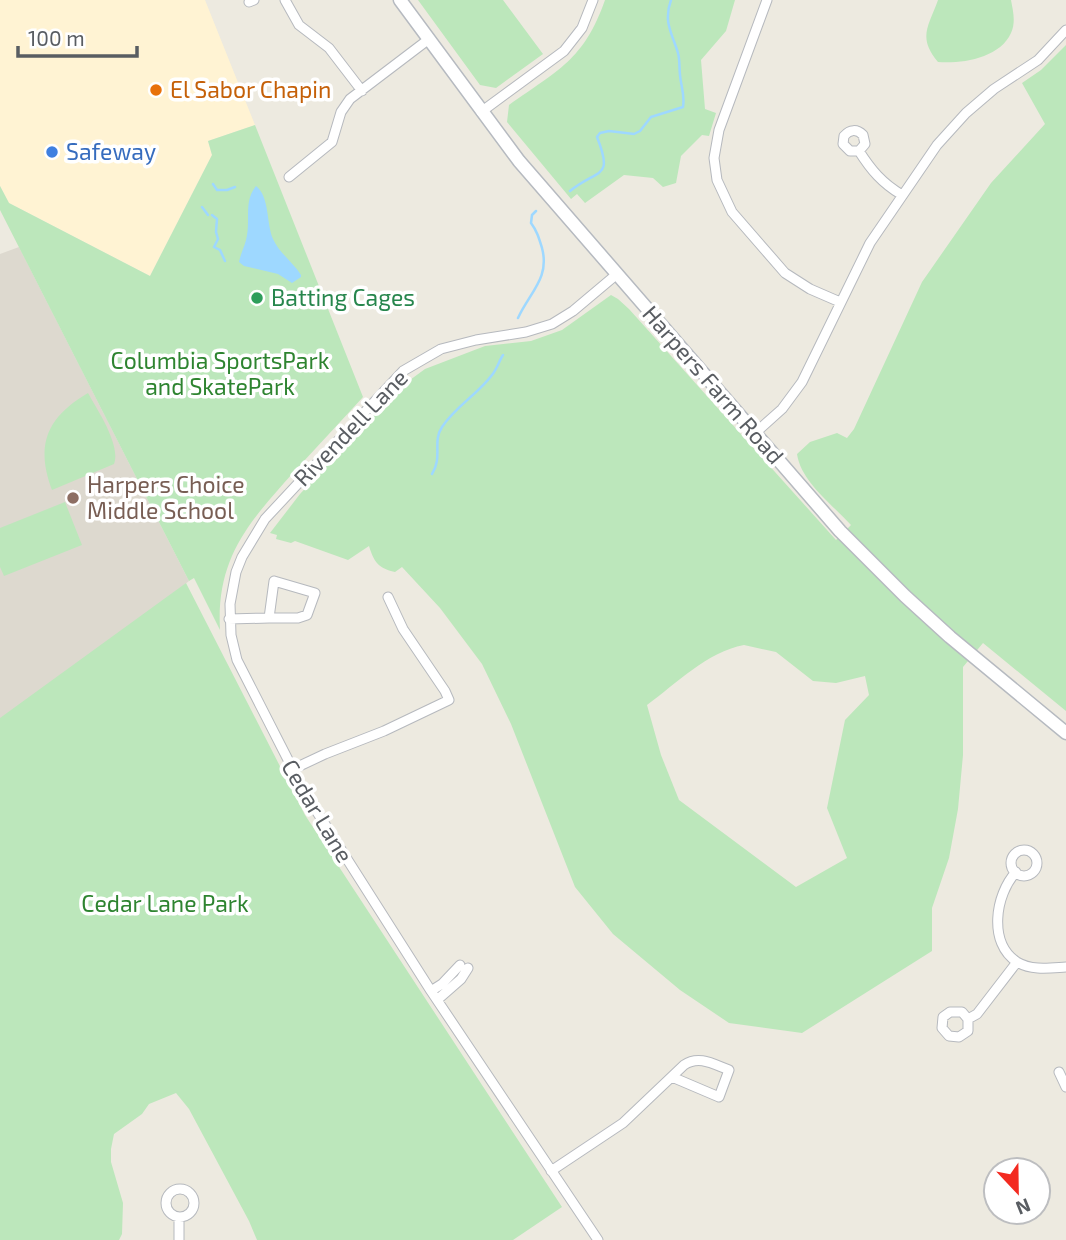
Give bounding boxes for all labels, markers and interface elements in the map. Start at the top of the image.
scale bar [18,14,136,58]
text: 100 m [28,25,85,50]
place label: El Sabor Chapin [170,75,331,103]
marker: El Sabor Chapin [148,82,164,98]
place label: Safeway [66,137,156,165]
marker: Safeway [44,144,60,160]
place label: Batting Cages [271,283,415,311]
marker: Batting Cages [249,290,265,306]
street label: Harpers Farm Road [637,299,790,469]
park label: Columbia SportsPark and SkatePark [111,346,330,400]
street label: Rivendell Lane [288,363,413,492]
place label: Harpers Choice Middle School [87,470,245,524]
marker: Harpers Choice Middle School [65,490,81,506]
street label: Cedar Lane [276,754,360,867]
park label: Cedar Lane Park [81,889,249,917]
north arrow [982,1156,1052,1226]
text: N [1013,1194,1034,1220]

